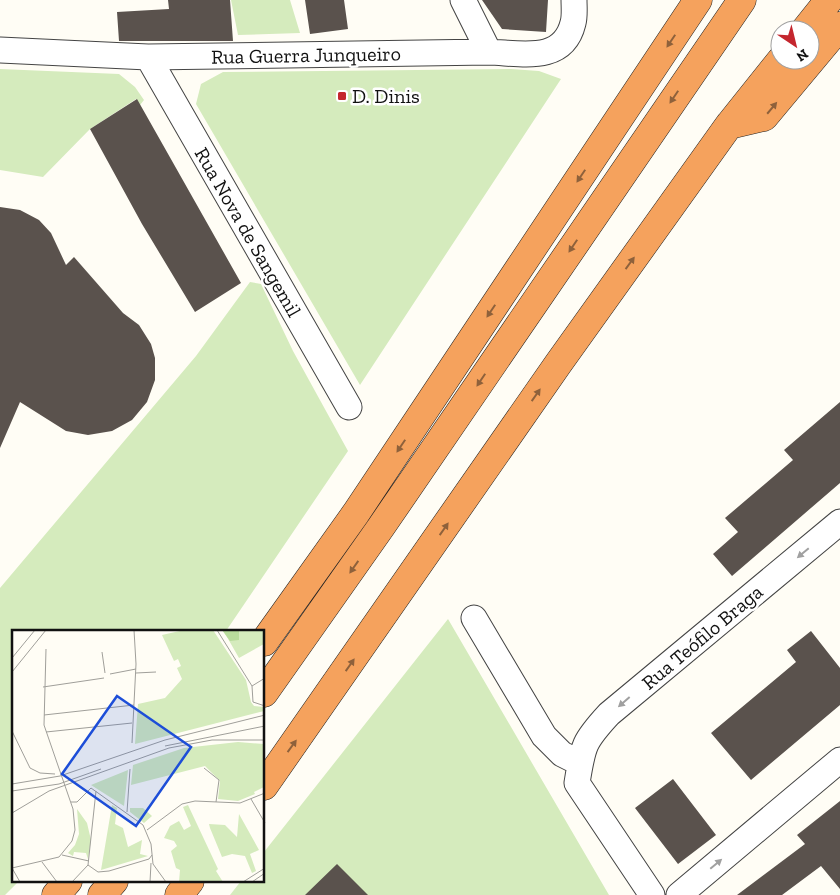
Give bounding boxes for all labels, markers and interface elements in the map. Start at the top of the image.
north arrow [770,20,820,70]
one-way arrow [666,34,676,47]
street label: Rua Guerra Junqueiro [211,41,401,69]
text: N [793,45,811,65]
place label: D. Dinis [352,84,420,108]
marker: D. Dinis [336,90,348,102]
one-way arrow [669,91,679,104]
one-way arrow [767,101,778,114]
street label: Rua Nova de Sangemil [190,143,306,321]
one-way arrow [576,169,586,183]
one-way arrow [568,239,578,253]
one-way arrow [625,257,636,270]
one-way arrow [486,304,496,318]
one-way arrow [476,374,486,387]
one-way arrow [531,389,541,402]
one-way arrow [396,440,406,453]
one-way arrow [439,522,449,536]
one-way arrow [797,547,809,559]
one-way arrow [349,560,359,574]
street label: Rua Teófilo Braga [637,579,768,695]
inset map [12,630,265,882]
one-way arrow [345,658,355,672]
one-way arrow [617,696,630,707]
one-way arrow [287,739,297,753]
one-way arrow [709,858,722,869]

